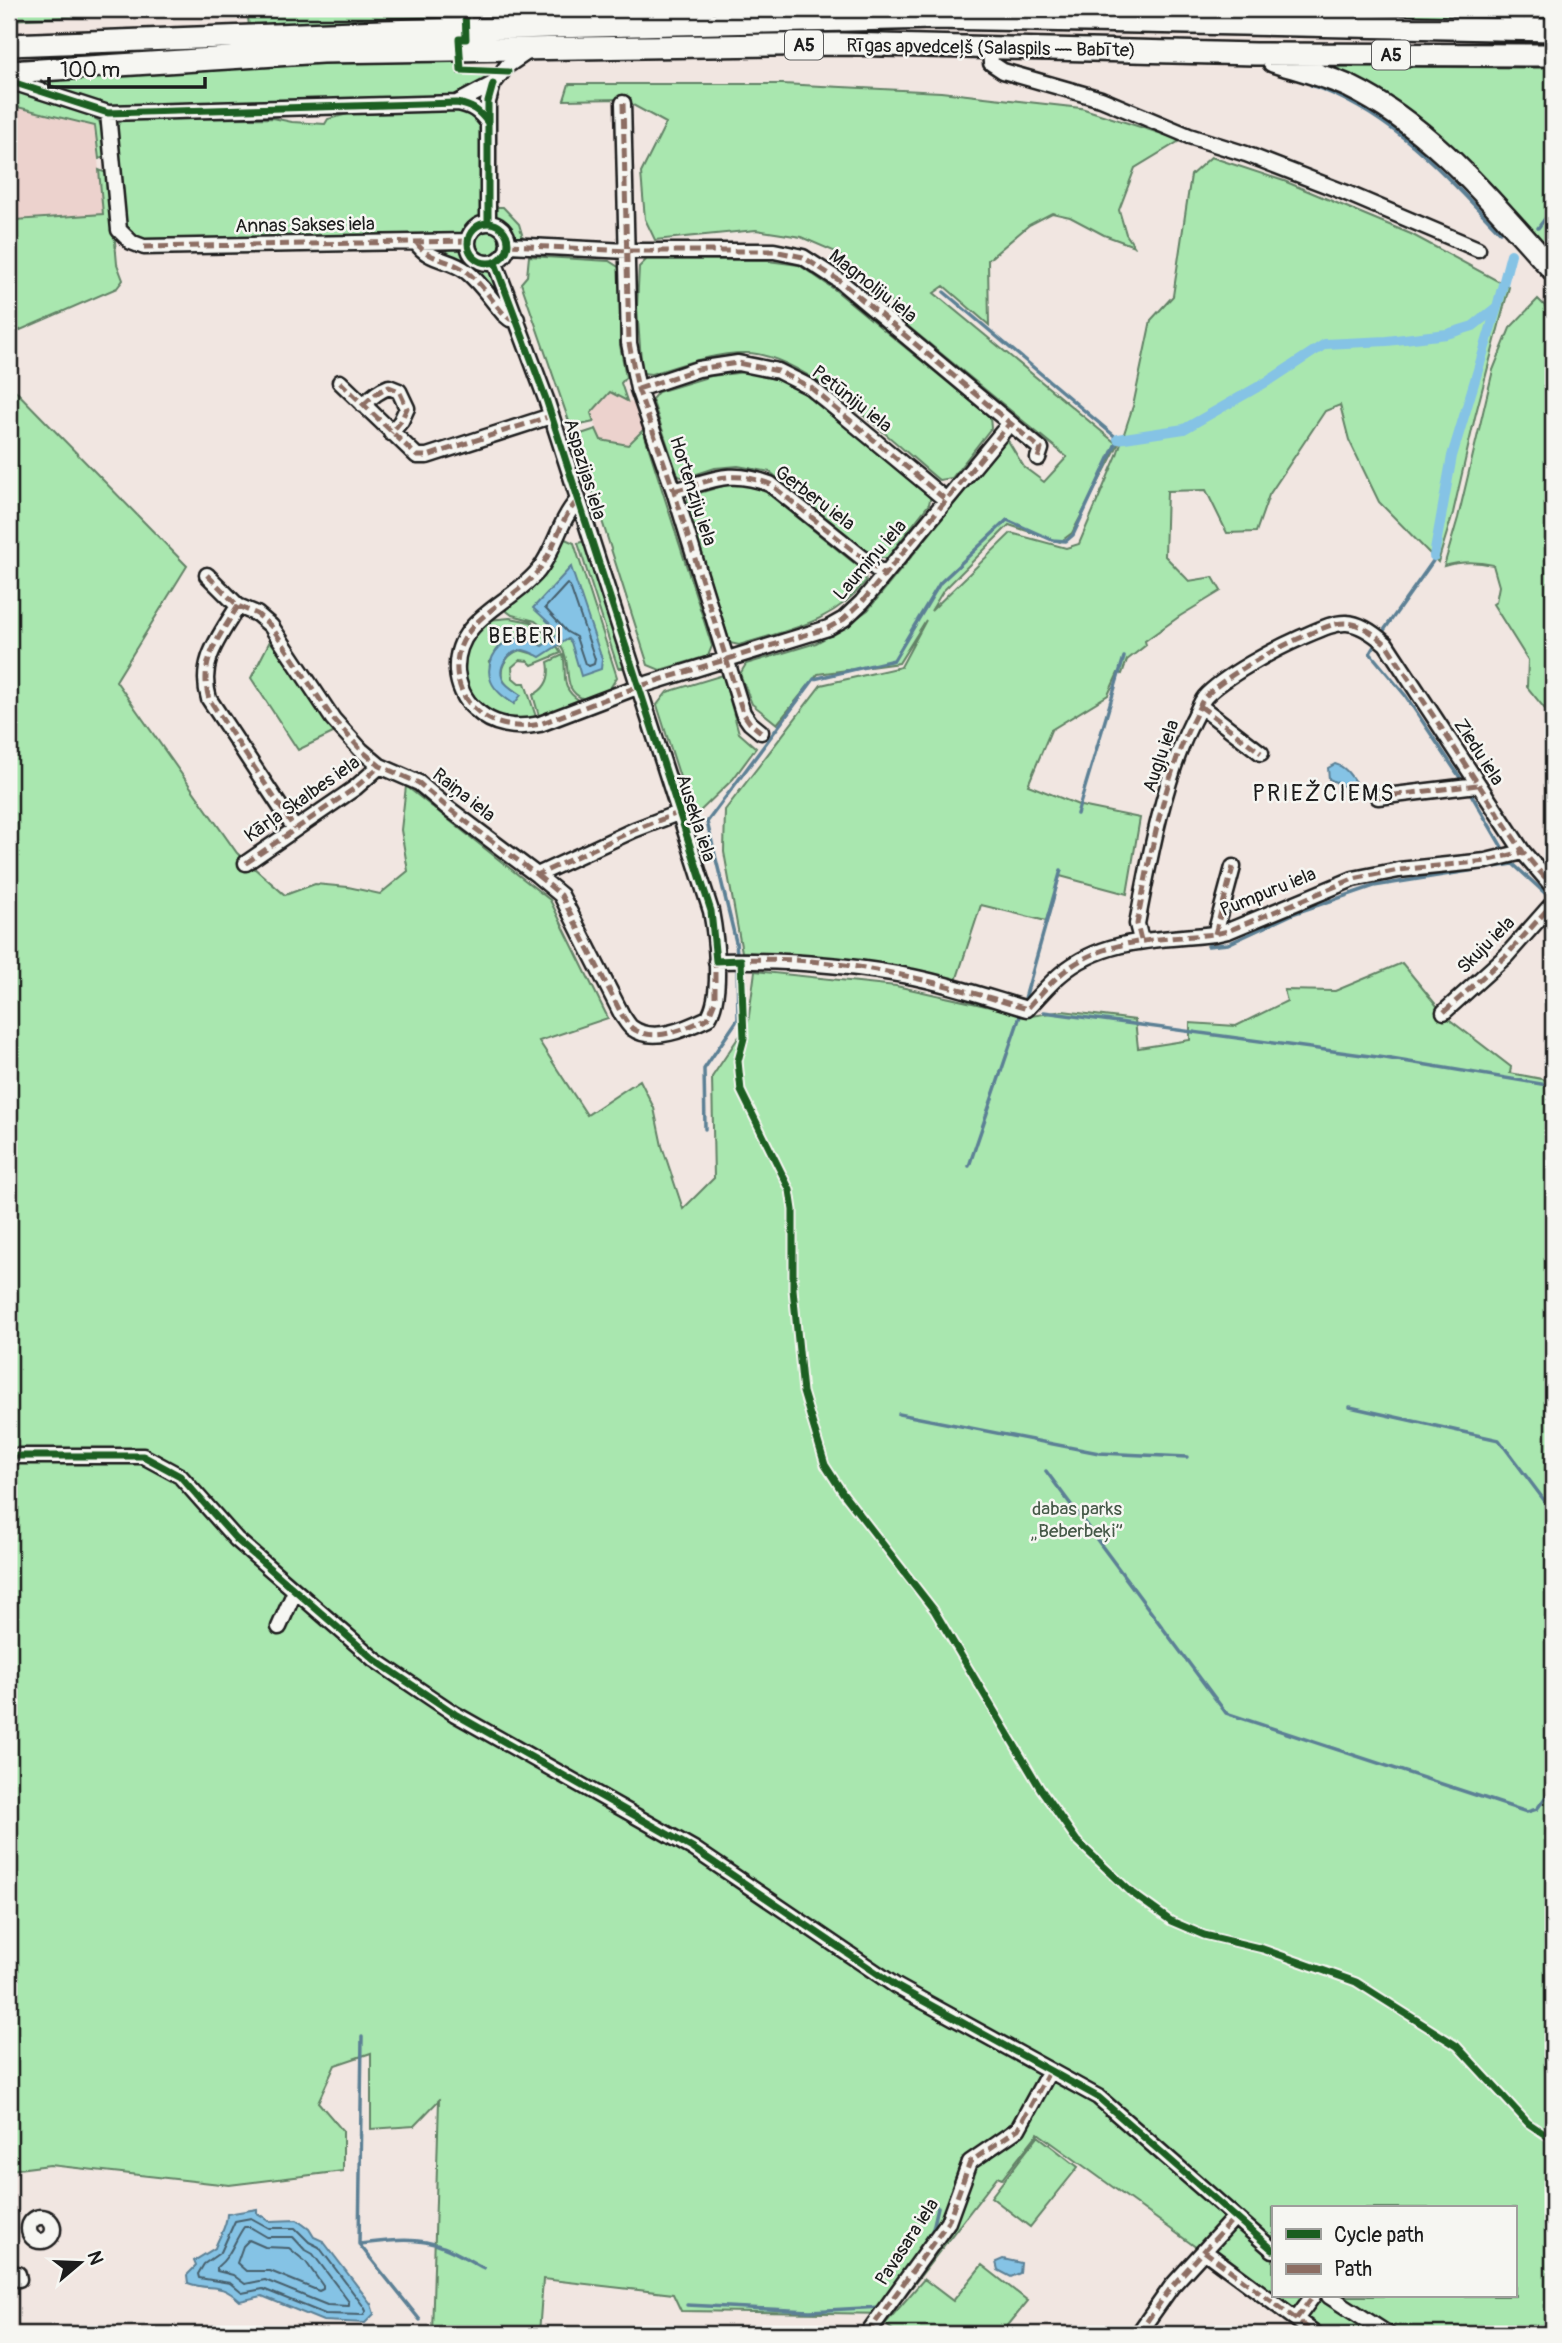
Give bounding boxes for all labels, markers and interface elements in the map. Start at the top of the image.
road number: A5 [785,31,823,60]
street label: Rīgas apvedceļš (Salaspils — Babīte) [846,33,1136,63]
road number: A5 [1372,40,1410,70]
scale bar [49,46,205,90]
text: 100 m [60,57,120,84]
street label: Annas Sakses iela [235,212,375,238]
street label: Magnoliju iela [824,244,922,328]
street label: Petūniju iela [807,360,897,438]
street label: Aspazijas iela [558,416,612,522]
street label: Hortenziju iela [664,433,722,549]
street label: Gerberu iela [770,460,860,536]
street label: Laumiņu iela [828,514,912,605]
district label: BEBERI [488,623,564,650]
street label: Ziedu iela [1449,714,1510,790]
street label: Augļu iela [1137,716,1185,795]
street label: Kārļa Skalbes iela [240,750,365,848]
street label: Raiņa iela [428,763,501,827]
street label: Ausekļa iela [671,771,721,865]
district label: PRIEŽCIEMS [1252,779,1396,808]
street label: Pumpuru iela [1216,862,1320,922]
street label: Skuju iela [1452,911,1520,979]
park label: dabas parks „Beberbeķi” [1031,1497,1123,1543]
street label: Pavasara iela [870,2194,944,2290]
legend [1272,2206,1516,2298]
text: Cycle path [1334,2222,1424,2249]
north arrow [46,2228,116,2298]
text: N [82,2248,109,2268]
text: Path [1334,2256,1372,2283]

